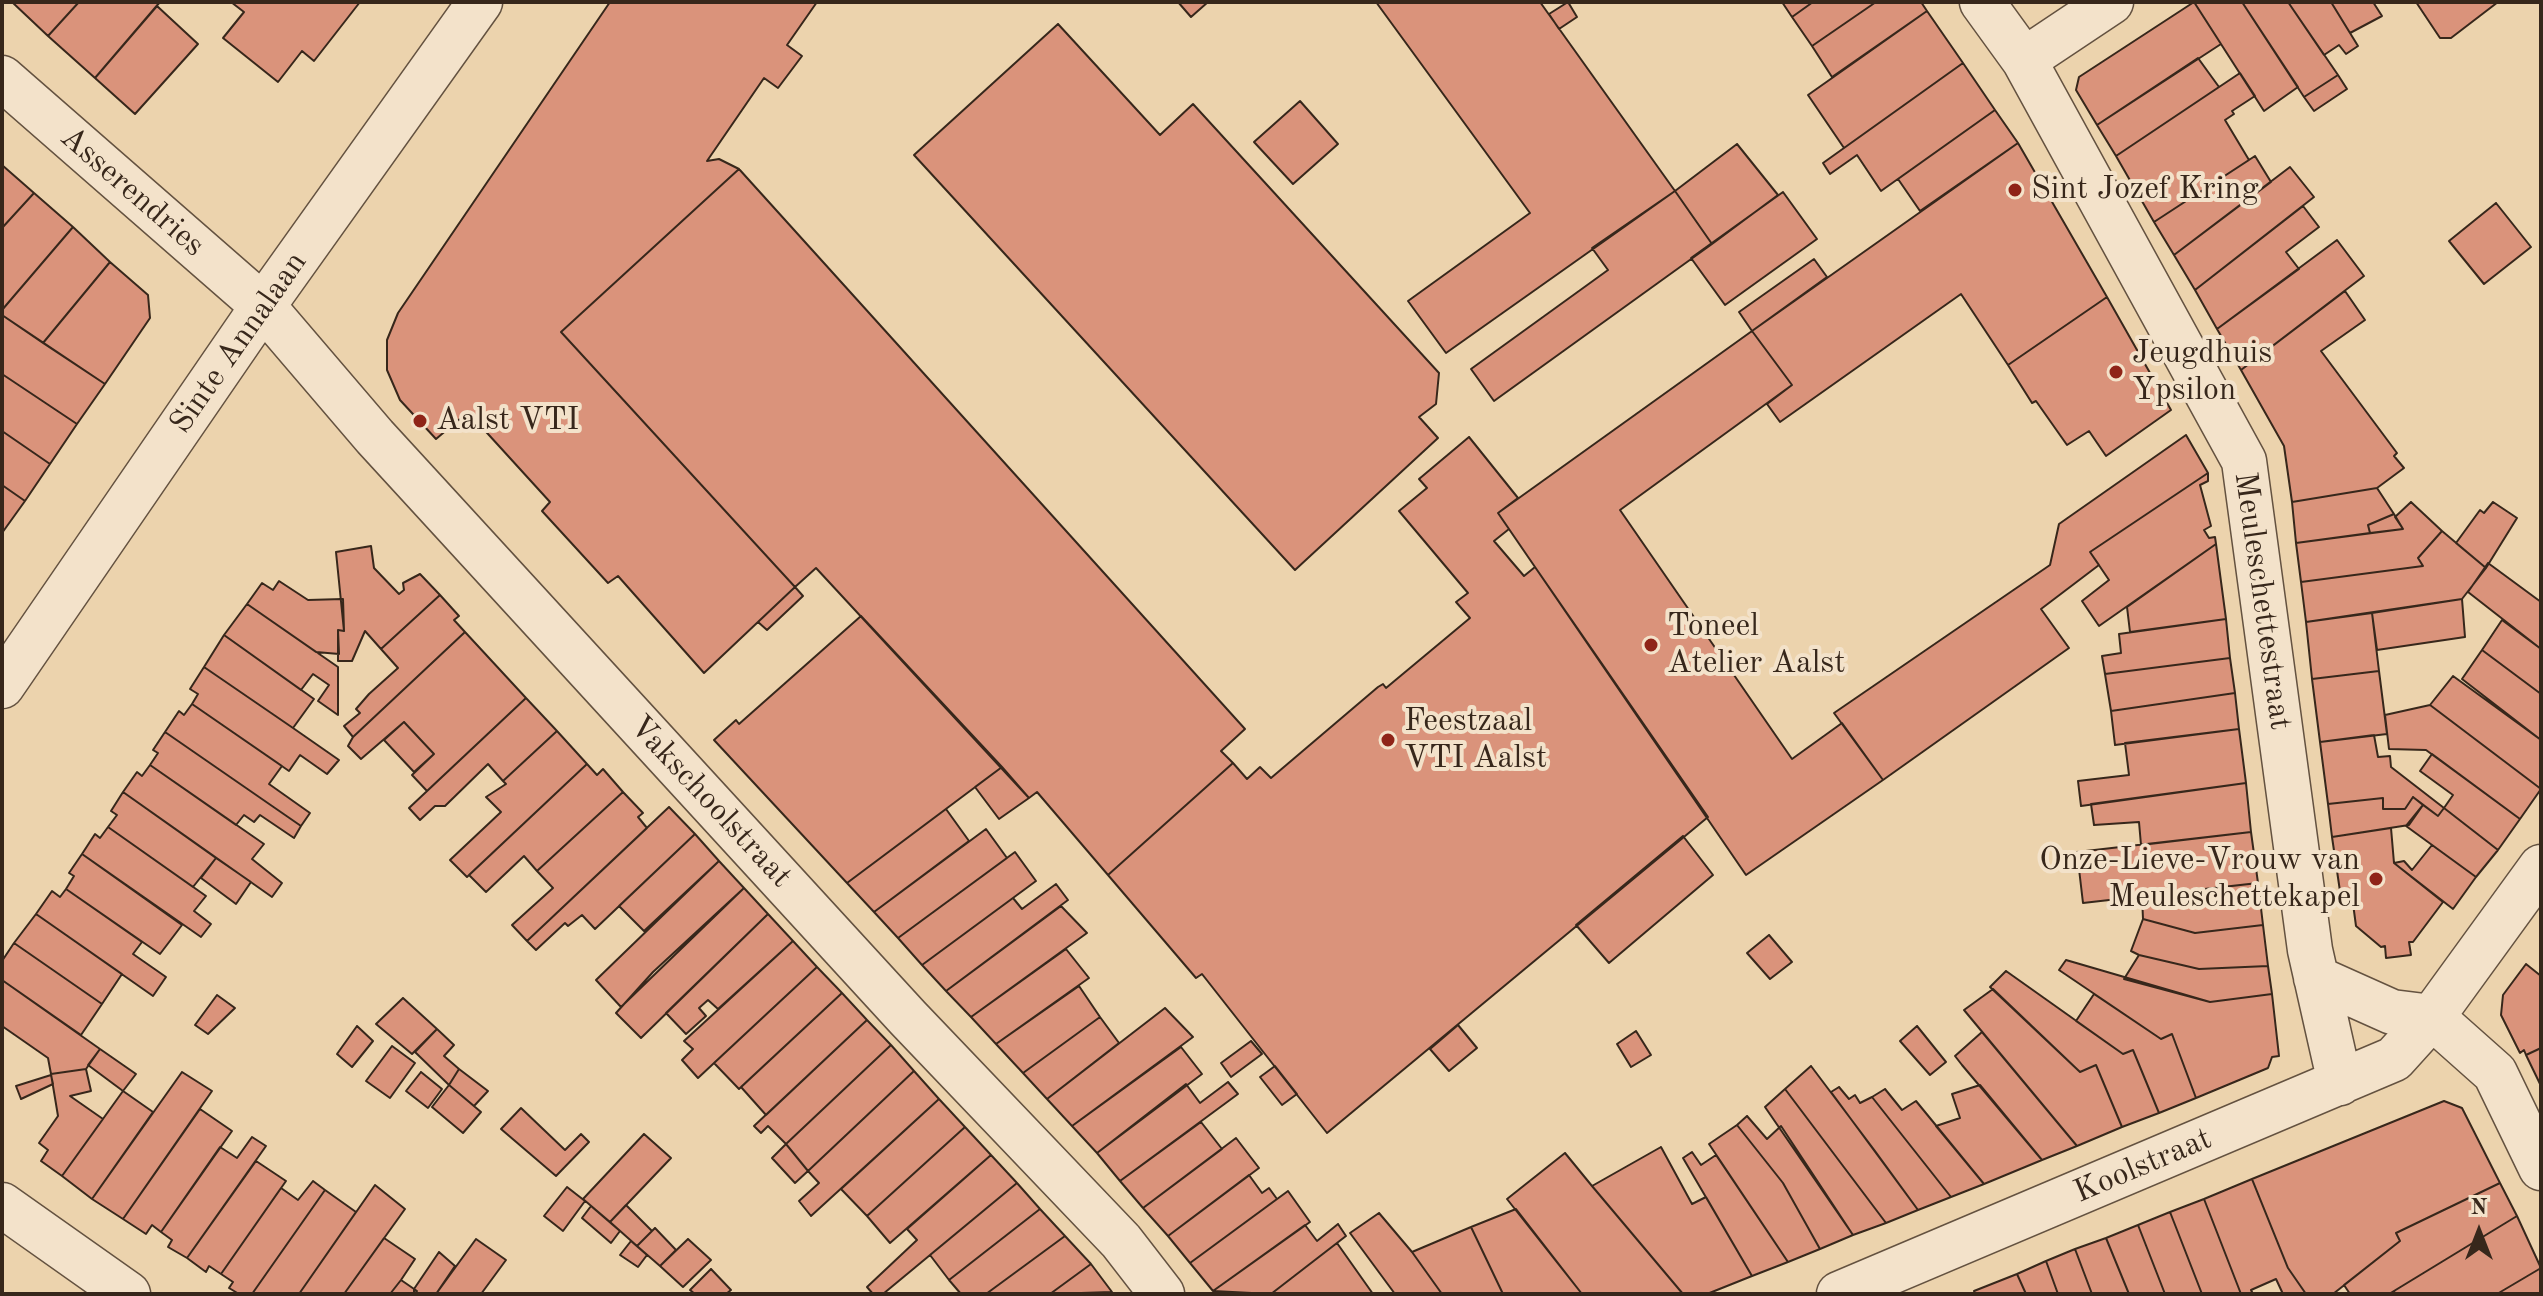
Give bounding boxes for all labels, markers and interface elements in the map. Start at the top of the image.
street label: Asserendries [52,119,212,265]
place label: Sint Jozef Kring [2031,171,2259,209]
marker: Sint Jozef Kring [2006,181,2024,199]
street label: Sinte Annalaan [162,245,316,441]
place label: Jeugdhuis Ypsilon [2132,335,2272,410]
marker: Jeugdhuis Ypsilon [2107,363,2125,381]
place label: Aalst VTI [436,402,579,440]
marker: Aalst VTI [411,412,429,430]
street label: Meuleschettestraat [2225,470,2299,732]
place label: Toneel Atelier Aalst [1667,608,1845,683]
marker: Toneel Atelier Aalst [1642,636,1660,654]
place label: Feestzaal VTI Aalst [1404,703,1547,778]
street label: Vakschoolstraat [621,708,799,896]
marker: Feestzaal VTI Aalst [1379,731,1397,749]
place label: Onze-Lieve-Vrouw van Meuleschettekapel [2039,842,2360,917]
marker: Onze-Lieve-Vrouw van Meuleschettekapel [2367,870,2385,888]
street label: Koolstraat [2068,1120,2218,1212]
north arrow [2439,1192,2519,1272]
text: N [2471,1197,2487,1219]

